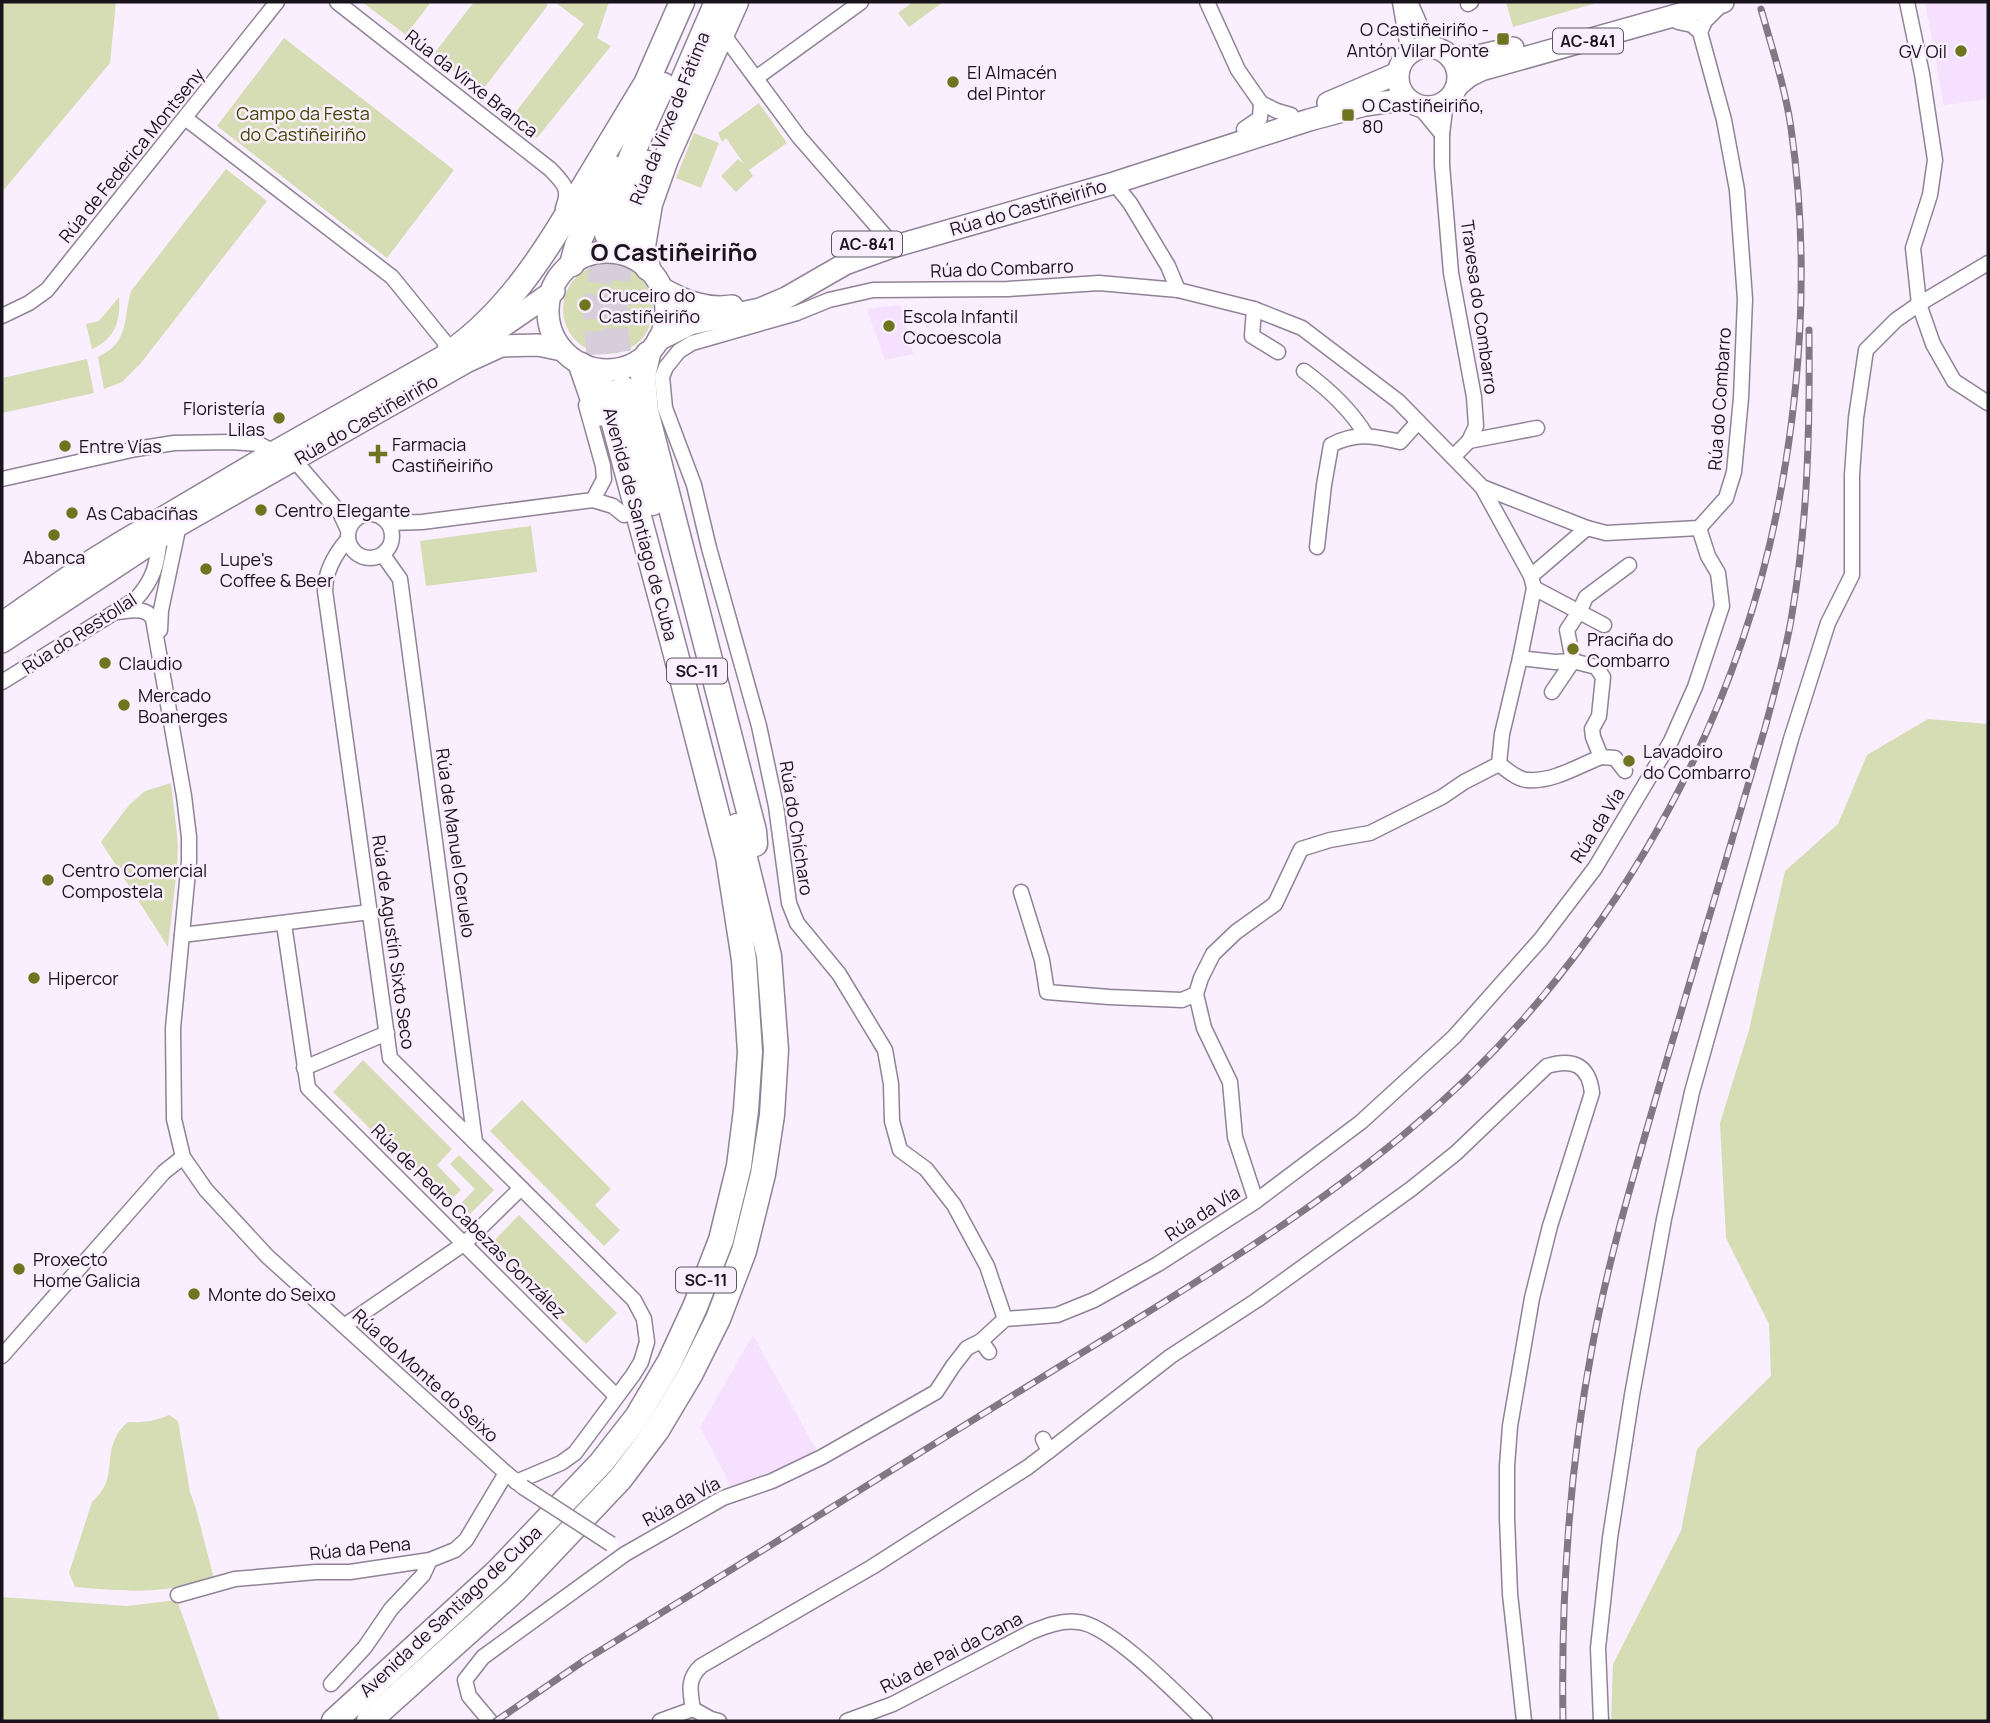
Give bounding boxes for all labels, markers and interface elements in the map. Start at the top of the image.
place label: O Castiñeiriño - Antón Vilar Ponte [1347,17,1489,62]
street label: Rúa da Virxe Branca [401,24,543,142]
street label: Rúa da Virxe de Fátima [623,28,715,208]
road number: AC-841 [1553,28,1623,54]
marker: O Castiñeiriño - Antón Vilar Ponte [1495,31,1511,47]
place label: GV Oil [1899,39,1947,63]
marker: GV Oil [1953,43,1969,59]
place label: El Almacén del Pintor [967,60,1057,105]
street label: Rúa de Federica Montseny [53,62,209,247]
marker: El Almacén del Pintor [945,74,961,90]
place label: O Castiñeiriño, 80 [1362,93,1484,138]
park label: Campo da Festa do Castiñeiriño [236,101,370,146]
marker: O Castiñeiriño, 80 [1340,107,1356,123]
street label: Rúa do Castiñeiriño [947,173,1109,241]
street label: Travesa do Combarro [1456,218,1504,396]
road number: AC-841 [832,232,902,256]
district label: O Castiñeiriño [591,235,757,268]
street label: Rúa do Combarro [930,254,1074,282]
place label: Cruceiro do Castiñeiriño [599,283,700,328]
marker: Cruceiro do Castiñeiriño [577,297,593,313]
place label: Escola Infantil Cocoescola [903,304,1018,349]
marker: Escola Infantil Cocoescola [881,318,897,334]
street label: Rúa do Combarro [1702,327,1736,471]
street label: Rúa do Castiñeiriño [290,368,442,470]
place label: Floristería Lilas [183,396,265,441]
street label: Avenida de Santiago de Cuba [598,405,684,643]
marker: Floristería Lilas [271,410,287,426]
place label: Farmacia Castiñeiriño [392,432,493,477]
place label: Entre Vías [79,434,162,458]
marker: Entre Vías [57,438,73,454]
marker: Farmacia Castiñeiriño [370,446,386,462]
place label: Centro Elegante [275,498,410,522]
place label: As Cabaciñas [86,501,198,525]
marker: Centro Elegante [253,502,269,518]
marker: As Cabaciñas [64,505,80,521]
marker: Abanca [46,527,62,543]
place label: Abanca [23,545,85,569]
place label: Lupe's Coffee & Beer [220,547,334,592]
marker: Lupe's Coffee & Beer [198,561,214,577]
street label: Rúa do Restollal [17,587,141,679]
place label: Praciña do Combarro [1587,627,1674,672]
marker: Praciña do Combarro [1565,641,1581,657]
place label: Claudio [119,651,182,675]
marker: Claudio [97,655,113,671]
road number: SC-11 [667,658,727,684]
place label: Mercado Boanerges [138,683,228,728]
marker: Mercado Boanerges [116,697,132,713]
place label: Lavadoiro do Combarro [1643,739,1751,784]
street label: Rúa de Manuel Ceruelo [431,747,481,939]
marker: Lavadoiro do Combarro [1621,753,1637,769]
street label: Rúa do Chícharo [775,759,819,897]
street label: Rúa da Vía [1564,783,1630,867]
street label: Rúa de Agustín Sixto Seco [367,833,421,1051]
place label: Centro Comercial Compostela [62,858,207,903]
marker: Centro Comercial Compostela [40,872,56,888]
place label: Hipercor [48,966,119,990]
marker: Hipercor [26,970,42,986]
street label: Rúa de Pedro Cabezas González [366,1118,572,1324]
street label: Rúa da Vía [1160,1180,1244,1246]
place label: Proxecto Home Galicia [33,1247,140,1292]
marker: Proxecto Home Galicia [11,1261,27,1277]
road number: SC-11 [676,1268,736,1292]
place label: Monte do Seixo [208,1282,336,1306]
marker: Monte do Seixo [186,1286,202,1302]
street label: Rúa do Monte do Seixo [348,1303,504,1447]
street label: Rúa da Vía [638,1471,724,1531]
street label: Avenida de Santiago de Cuba [354,1520,546,1702]
street label: Rúa da Pena [308,1531,412,1565]
street label: Rúa de Pai da Cana [876,1606,1026,1698]

